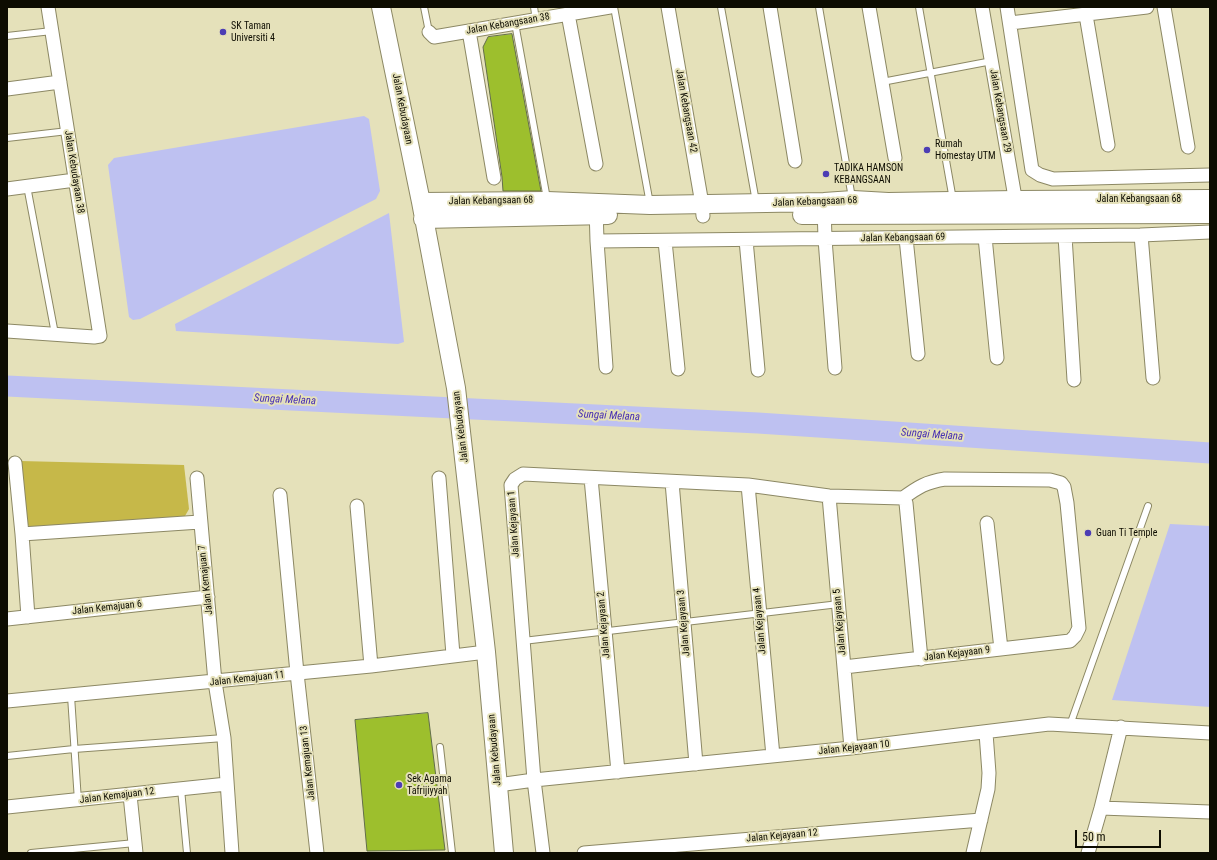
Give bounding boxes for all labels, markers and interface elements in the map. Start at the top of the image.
street label: Jalan Kebangsaan 38 [465,11,551,37]
place label: SK Taman Universiti 4 [231,20,275,44]
marker: SK Taman Universiti 4 [218,27,228,37]
street label: Jalan Kebangsaan 42 [673,68,699,154]
street label: Jalan Kebangsaan 29 [987,68,1013,154]
street label: Jalan Kebudayaan [389,73,415,145]
street label: Jalan Kebudayaan 38 [62,130,86,214]
place label: Rumah Homestay UTM [935,138,996,162]
marker: Rumah Homestay UTM [922,145,932,155]
place label: TADIKA HAMSON KEBANGSAAN [834,162,903,186]
marker: TADIKA HAMSON KEBANGSAAN [821,169,831,179]
street label: Jalan Kebangsaan 68 [1097,193,1181,205]
street label: Jalan Kebangsaan 68 [449,194,533,208]
street label: Jalan Kebangsaan 68 [773,195,857,209]
street label: Jalan Kebangsaan 69 [861,231,945,245]
street label: Jalan Kebudayaan [451,391,471,463]
water label: Sungai Melana [254,392,316,408]
water label: Sungai Melana [578,408,640,424]
water label: Sungai Melana [901,426,963,444]
street label: Jalan Kejayaan 1 [506,490,522,558]
place label: Guan Ti Temple [1096,527,1157,539]
marker: Guan Ti Temple [1083,528,1093,538]
street label: Jalan Kemajuan 7 [196,545,216,615]
street label: Jalan Kejayaan 4 [751,587,769,655]
street label: Jalan Kejayaan 5 [831,588,849,656]
street label: Jalan Kejayaan 3 [675,589,693,657]
street label: Jalan Kejayaan 2 [595,591,613,659]
street label: Jalan Kemajuan 6 [72,598,142,618]
street label: Jalan Kejayaan 9 [923,644,991,664]
street label: Jalan Kemajuan 11 [209,669,285,689]
street label: Jalan Kebudayaan [486,714,504,786]
street label: Jalan Kemajuan 13 [298,725,318,801]
street label: Jalan Kejayaan 10 [818,738,890,758]
place label: Sek Agama Tafrijiyyah [407,773,451,796]
marker: Sek Agama Tafrijiyyah [394,780,404,790]
street label: Jalan Kemajuan 12 [79,785,155,807]
scale bar [1077,822,1163,848]
street label: Jalan Kejayaan 12 [746,827,818,845]
text: 50 m [1082,830,1106,844]

